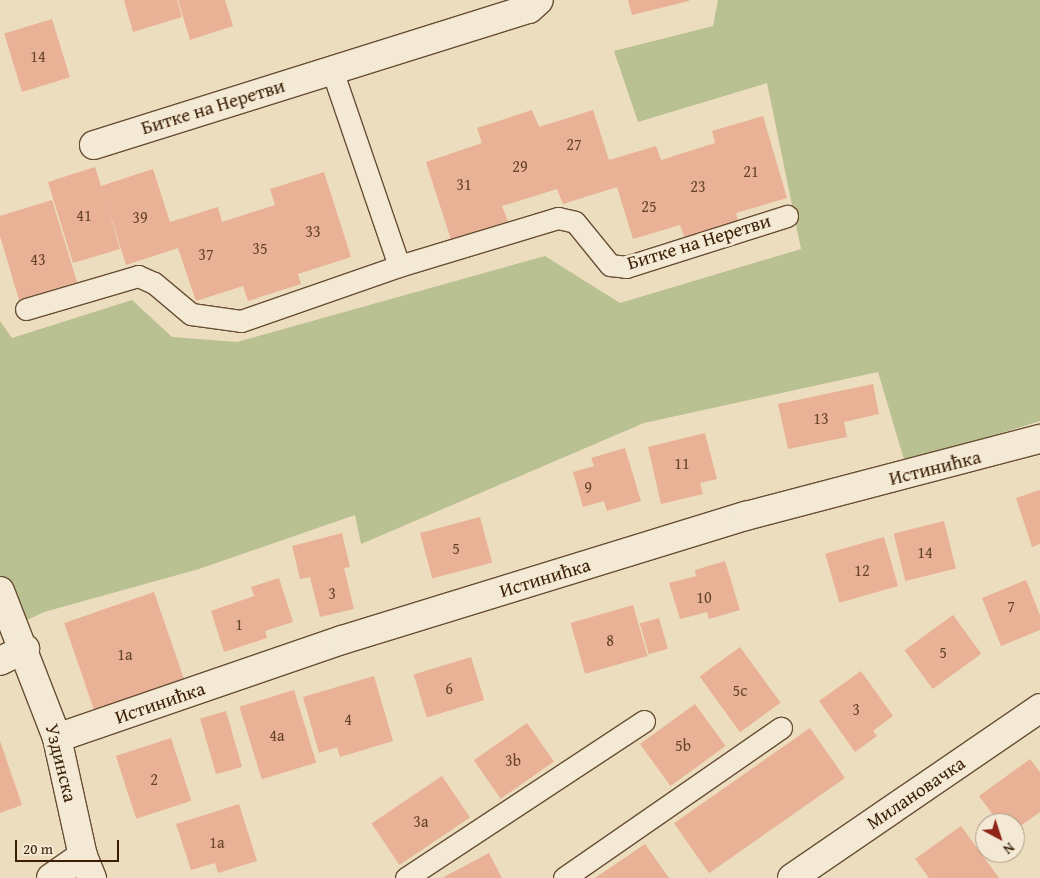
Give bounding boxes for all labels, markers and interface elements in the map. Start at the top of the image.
house number: 14 [30,46,46,66]
street label: Битке на Неретви [138,74,288,140]
house number: 27 [566,134,582,154]
house number: 29 [512,156,528,176]
house number: 21 [743,161,759,181]
house number: 31 [456,174,472,194]
house number: 23 [690,176,706,196]
house number: 25 [641,196,657,216]
house number: 41 [76,205,92,225]
house number: 39 [132,207,148,227]
street label: Битке на Неретви [624,209,774,275]
house number: 33 [305,221,321,241]
house number: 35 [252,238,268,258]
house number: 37 [198,244,214,264]
house number: 43 [30,249,46,269]
house number: 13 [813,408,829,428]
street label: Истинићка [887,446,983,490]
house number: 11 [674,453,690,473]
house number: 9 [584,477,592,497]
house number: 5 [452,538,460,558]
house number: 14 [917,542,933,562]
street label: Истинићка [497,553,593,603]
house number: 12 [854,560,870,580]
house number: 3 [328,583,336,603]
house number: 10 [696,587,712,607]
house number: 7 [1007,596,1015,616]
house number: 1 [235,614,243,634]
house number: 8 [606,630,614,650]
house number: 5 [939,642,947,662]
house number: 1a [117,644,133,664]
street label: Истинићка [112,677,208,729]
house number: 6 [445,678,453,698]
house number: 5c [733,680,747,700]
house number: 3 [852,699,860,719]
house number: 4 [344,709,352,729]
street label: Уздинска [40,721,82,805]
house number: 4a [269,725,285,745]
house number: 5b [675,735,691,755]
house number: 3b [505,750,521,770]
street label: Милановачка [862,752,970,834]
house number: 2 [150,769,158,789]
house number: 3a [413,811,429,831]
north arrow [975,813,1025,863]
scale bar [18,830,121,862]
house number: 1a [209,832,225,852]
text: 20 m [23,838,53,859]
text: N [999,838,1019,859]

